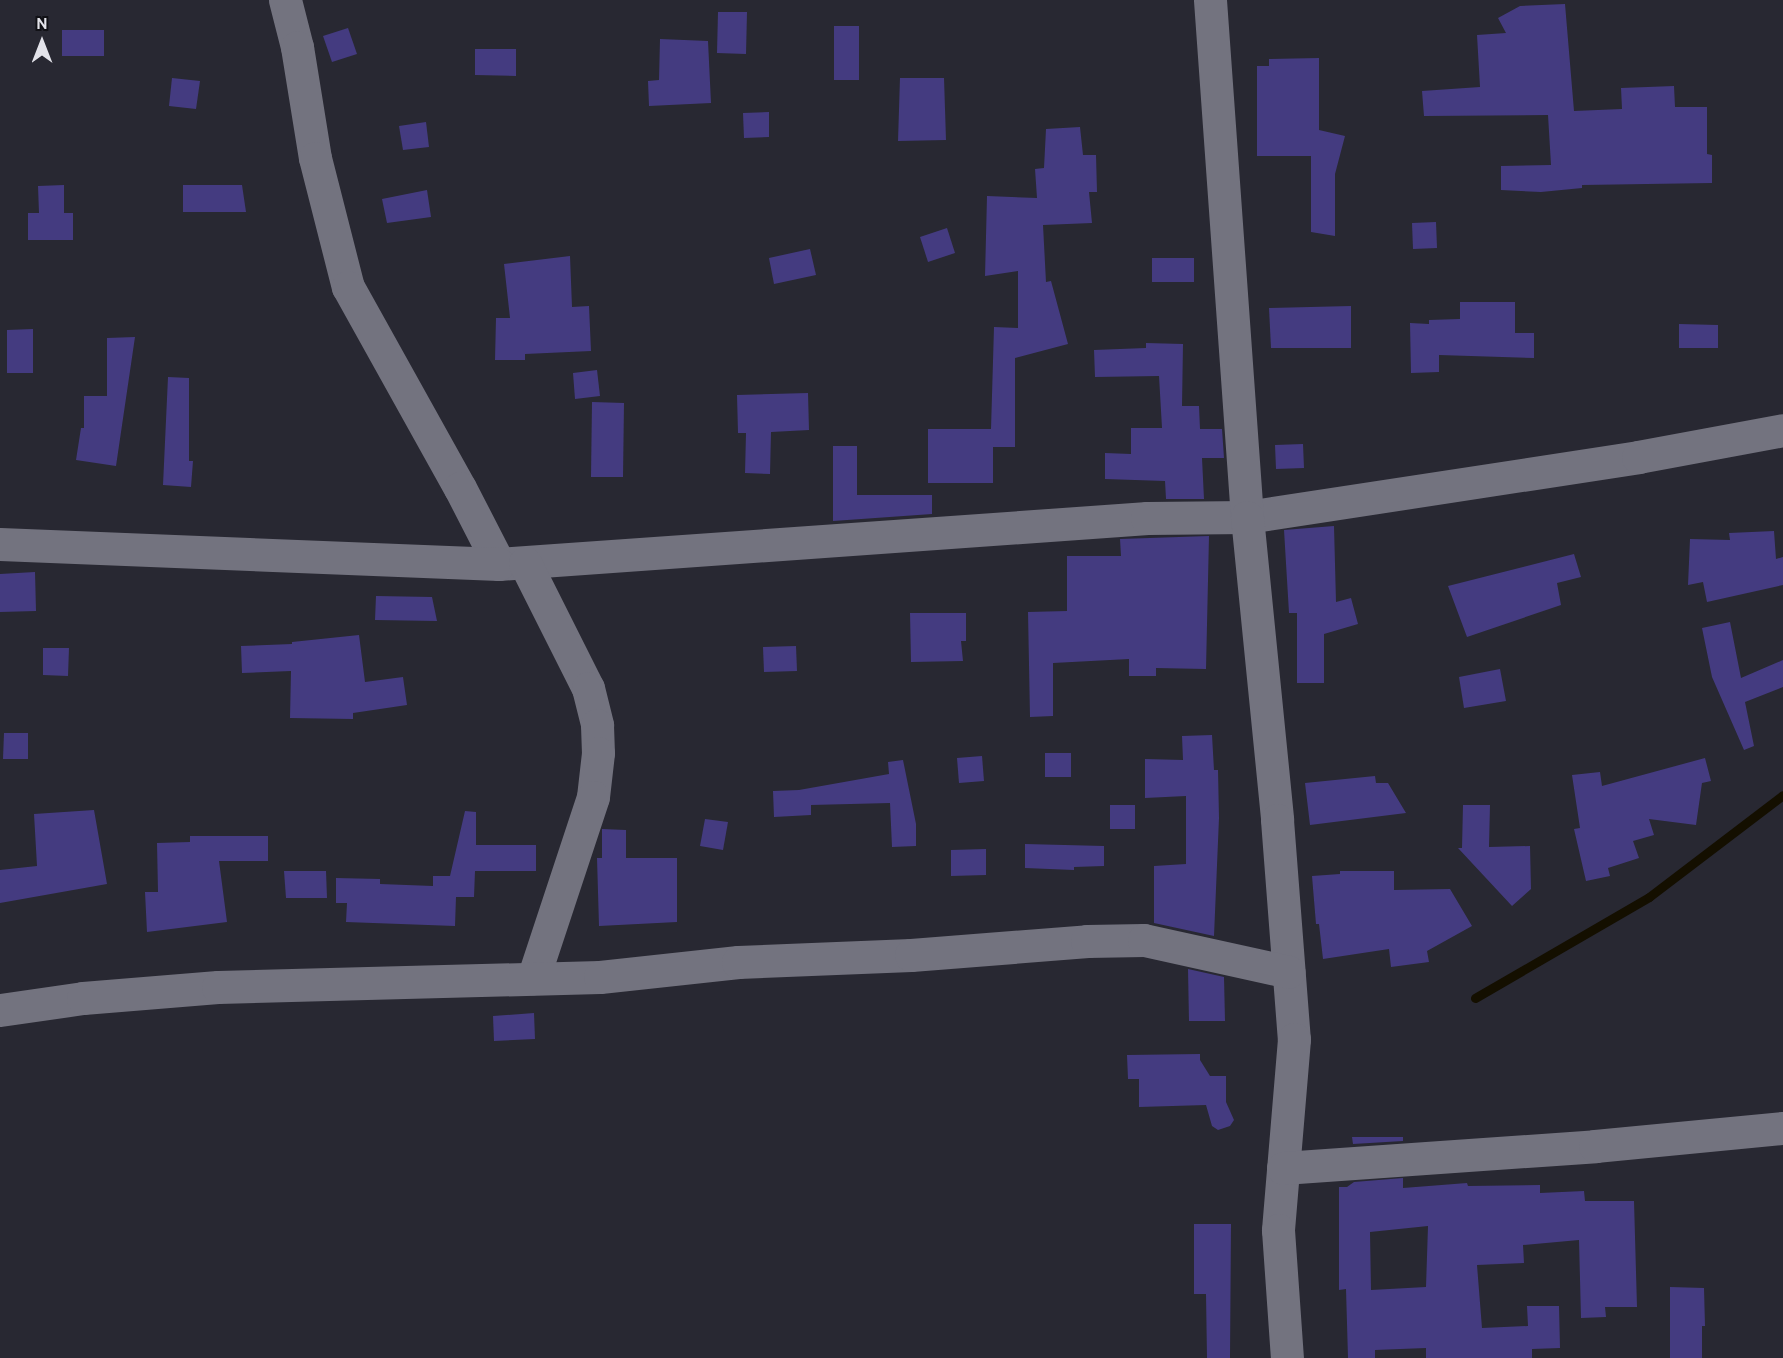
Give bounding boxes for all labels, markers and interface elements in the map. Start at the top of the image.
north arrow [12,12,72,72]
text: N [36,14,48,33]

